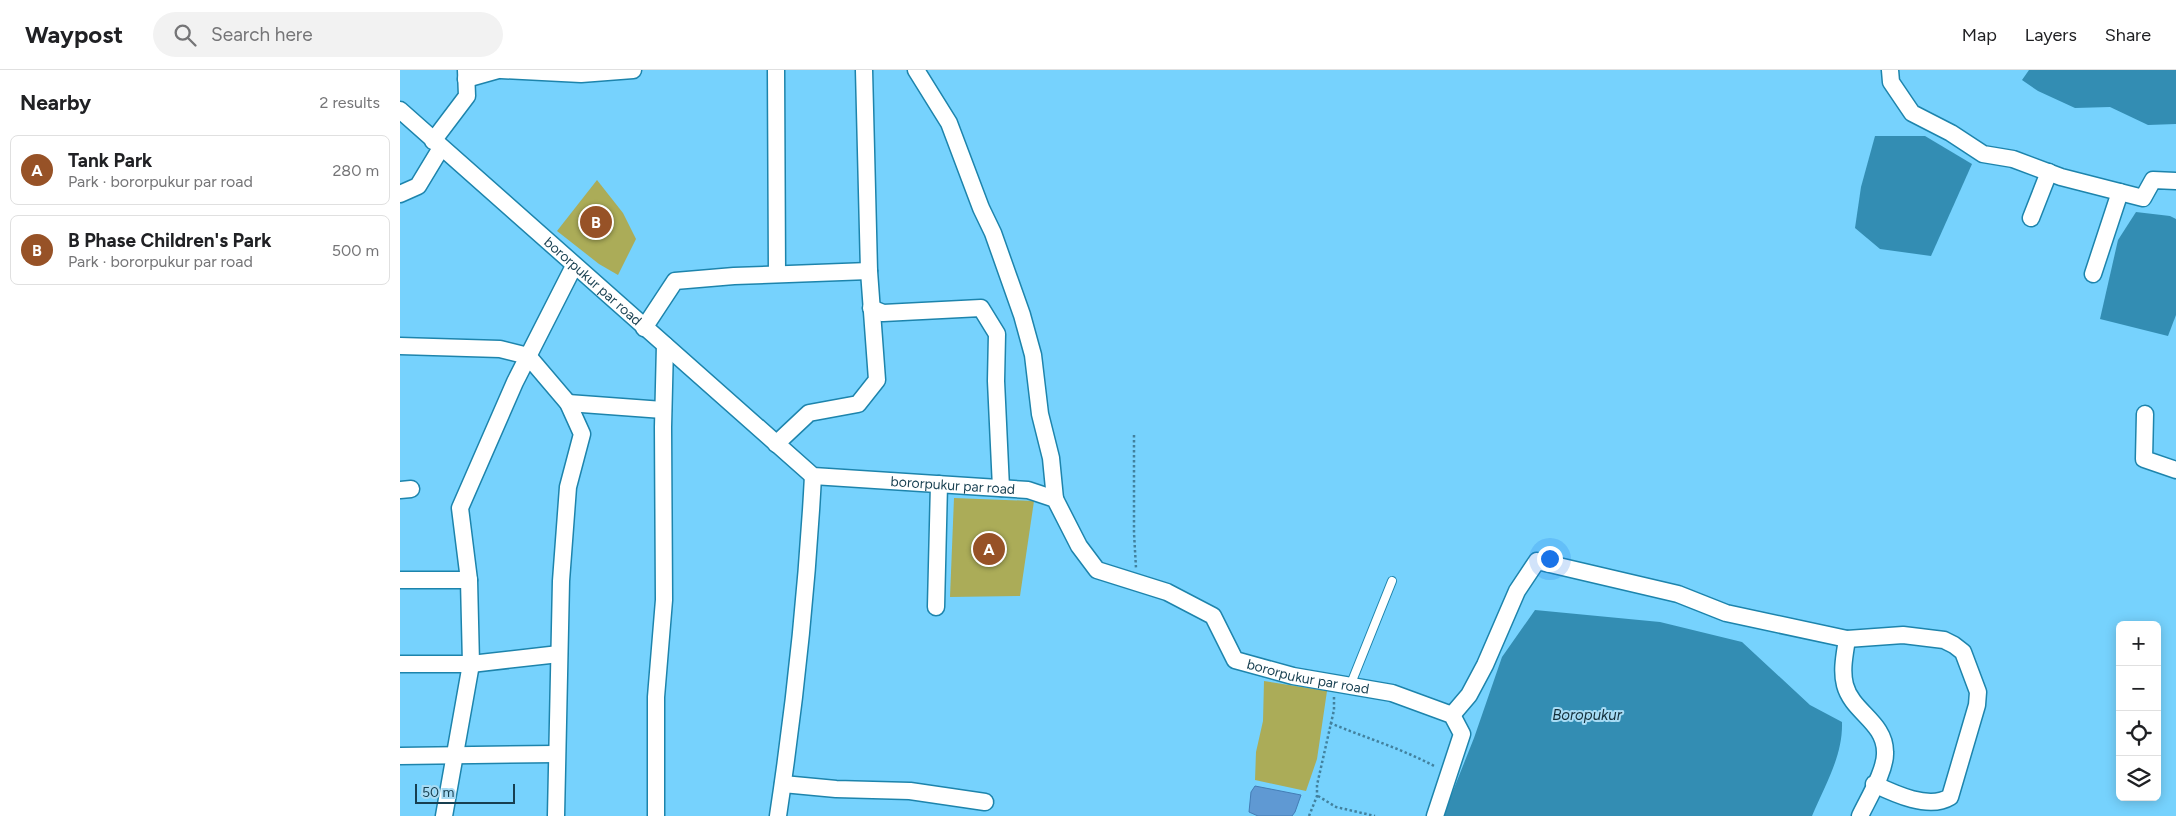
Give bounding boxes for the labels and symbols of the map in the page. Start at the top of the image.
pin: B [580,203,612,241]
street label: bororpukur par road [540,234,645,329]
street label: bororpukur par road [890,473,1016,498]
pin: A [973,530,1005,568]
your location [1537,546,1563,572]
street label: bororpukur par road [1245,656,1370,698]
water label: Boropukur [1552,706,1623,724]
scale bar [415,781,515,804]

